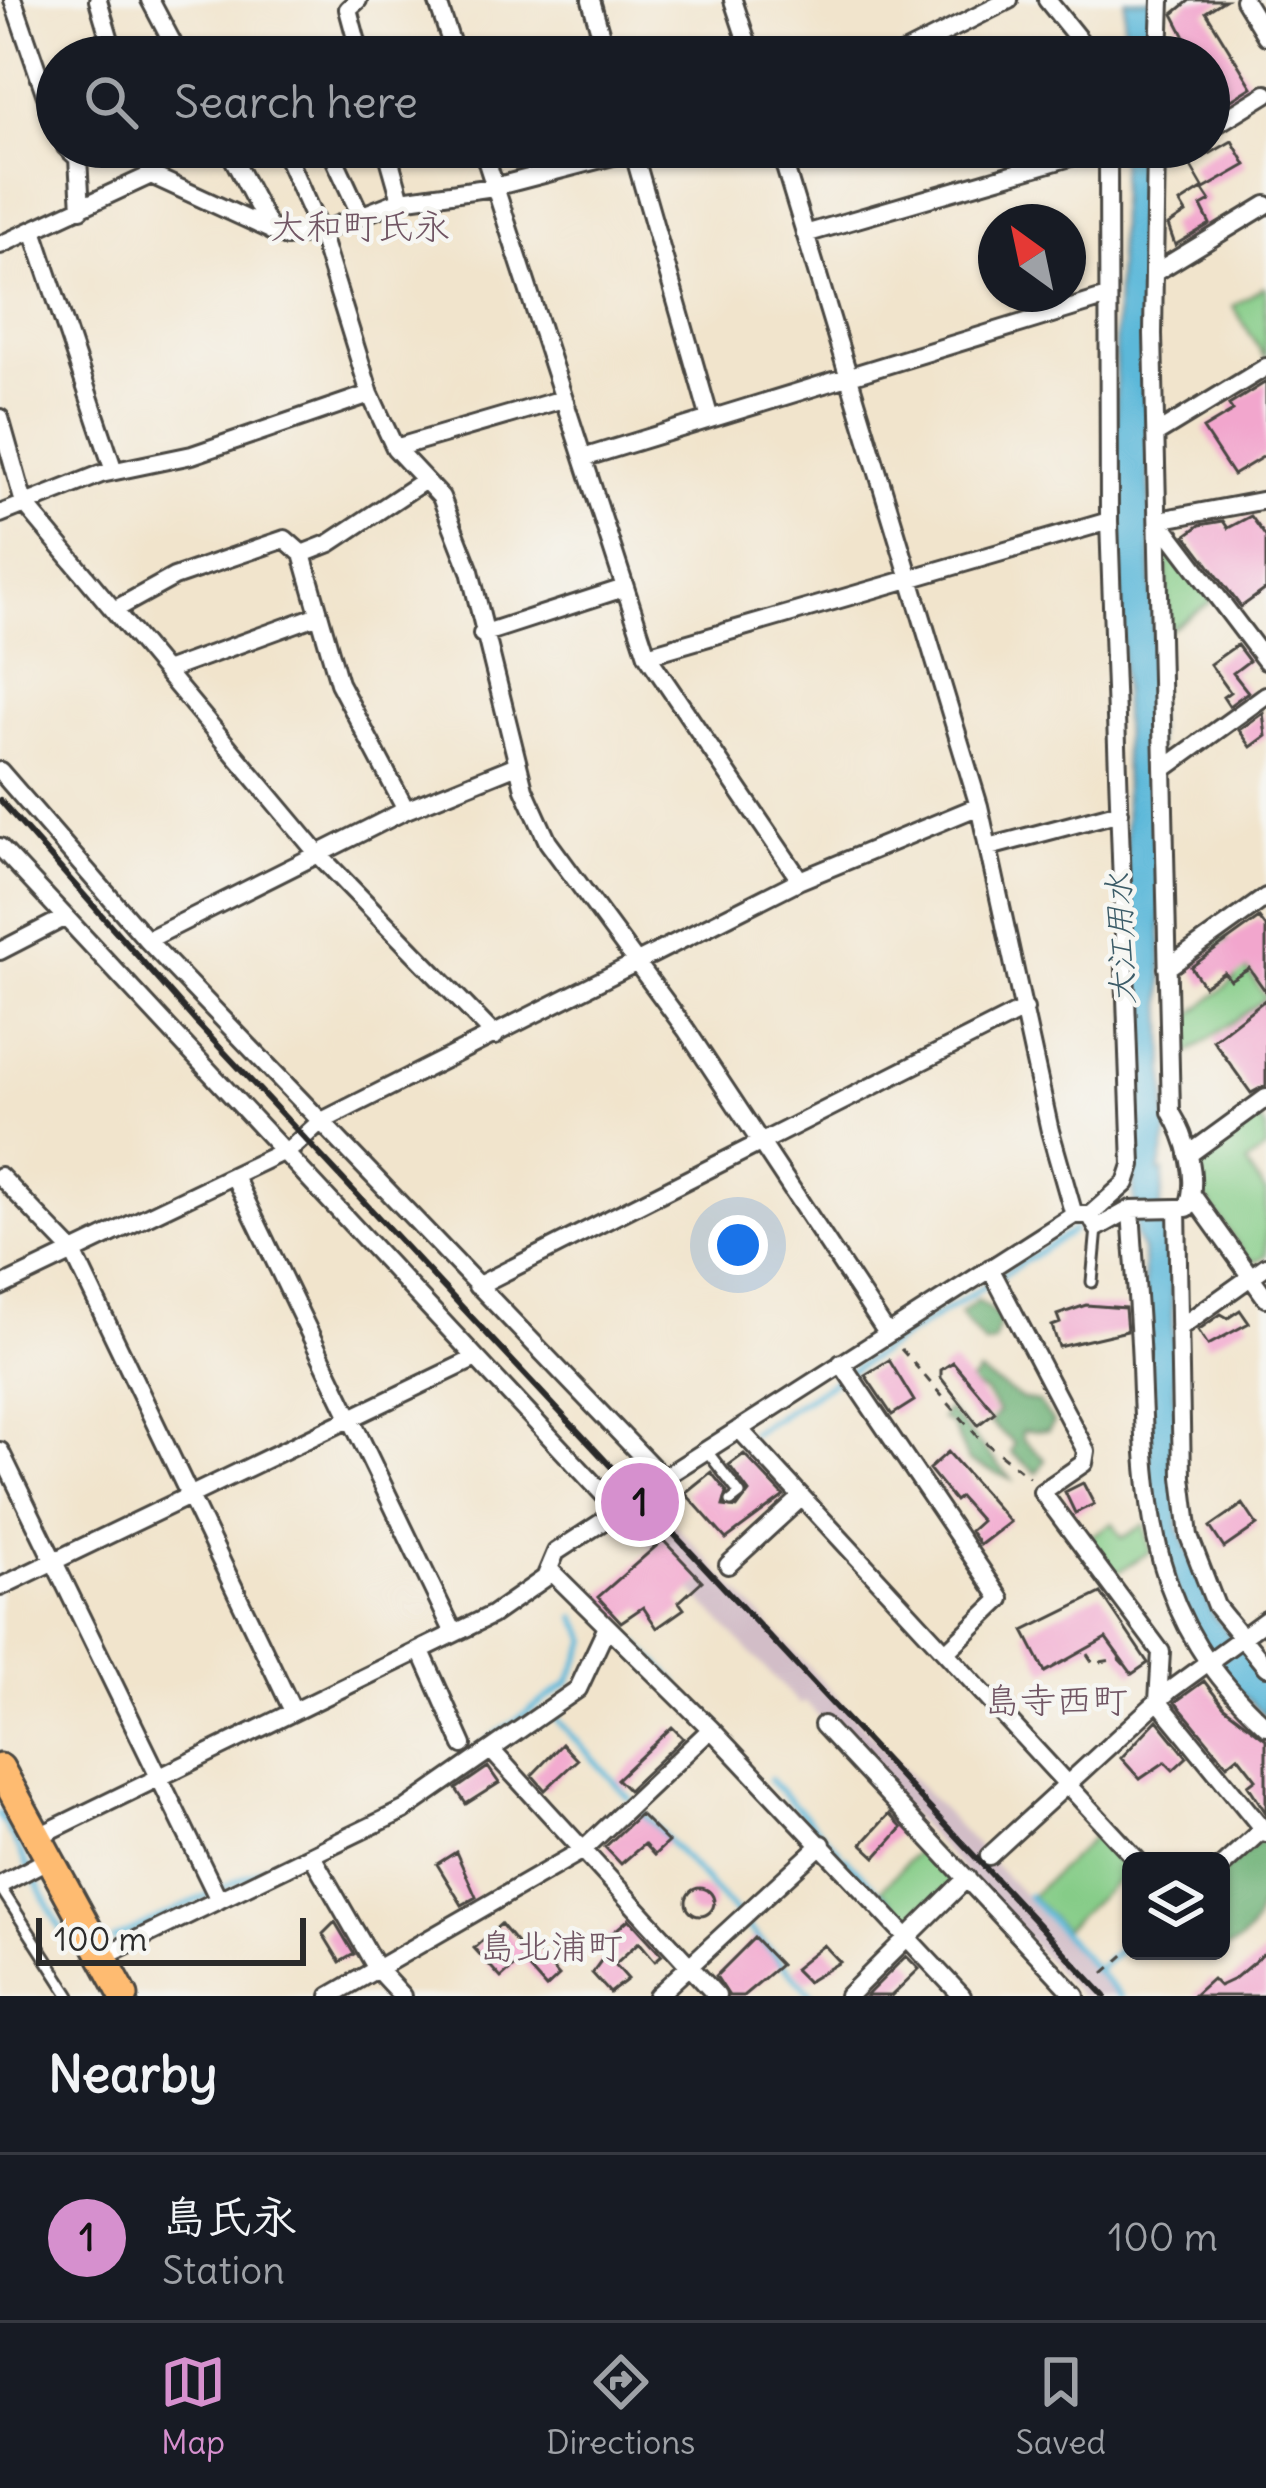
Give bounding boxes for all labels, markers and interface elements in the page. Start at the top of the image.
search box [36,36,1230,168]
icon: search [78,69,144,135]
text: Search here [174,74,418,130]
district label: 大和町氏永 [270,204,450,249]
north arrow [978,204,1086,312]
water label: 大江用水 [1097,872,1143,1006]
your location [708,1215,768,1275]
pin: 1 [601,1457,679,1547]
district label: 島寺西町 [984,1678,1128,1723]
map controls [1122,1852,1230,1960]
button: layers [1122,1852,1230,1960]
scale bar [36,1912,306,1965]
text: 100 m [54,1918,147,1960]
district label: 島北浦町 [479,1924,623,1969]
text: Nearby [48,2042,217,2106]
text: 島氏永 [162,2189,297,2245]
text: 1 [79,2213,95,2262]
text: 100 m [1108,2213,1218,2262]
text: Station [162,2246,285,2295]
tab: Map [160,2349,226,2463]
tab: Directions [546,2349,695,2463]
tab: Saved [1016,2349,1106,2463]

